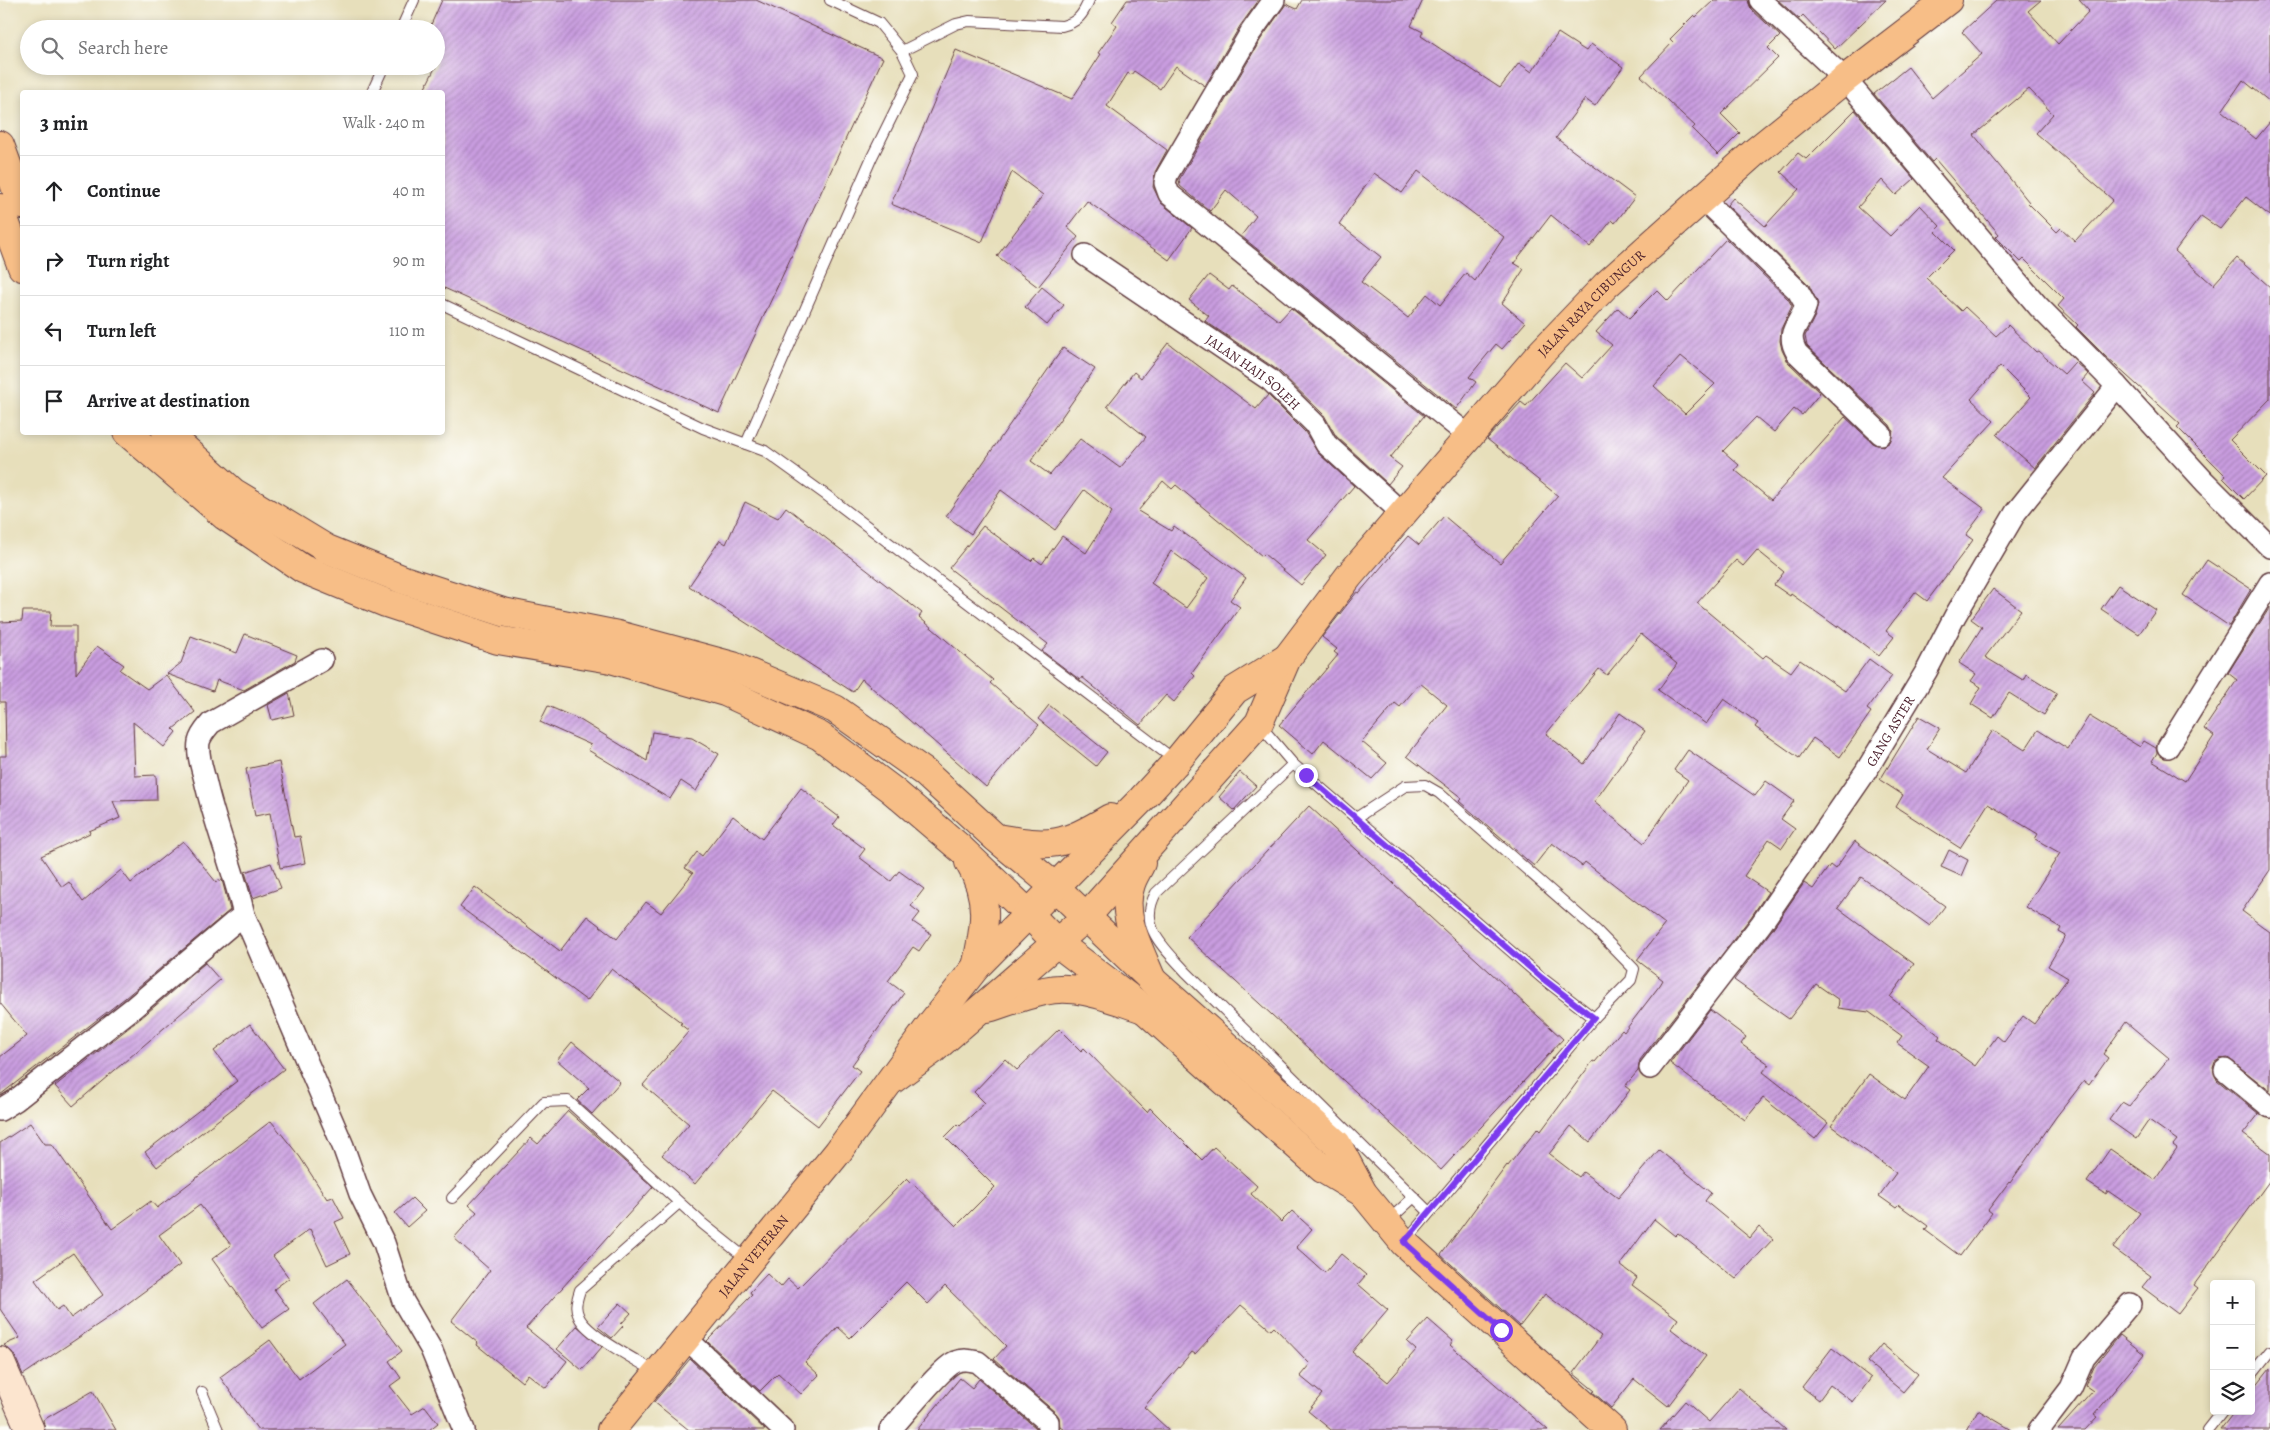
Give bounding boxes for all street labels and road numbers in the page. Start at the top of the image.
street label: JALAN RAYA CIBUNGUR [1533,245,1649,361]
street label: JALAN HAJI SOLEH [1202,330,1304,414]
street label: GANG ASTER [1862,692,1920,770]
street label: JALAN VETERAN [714,1211,793,1301]

